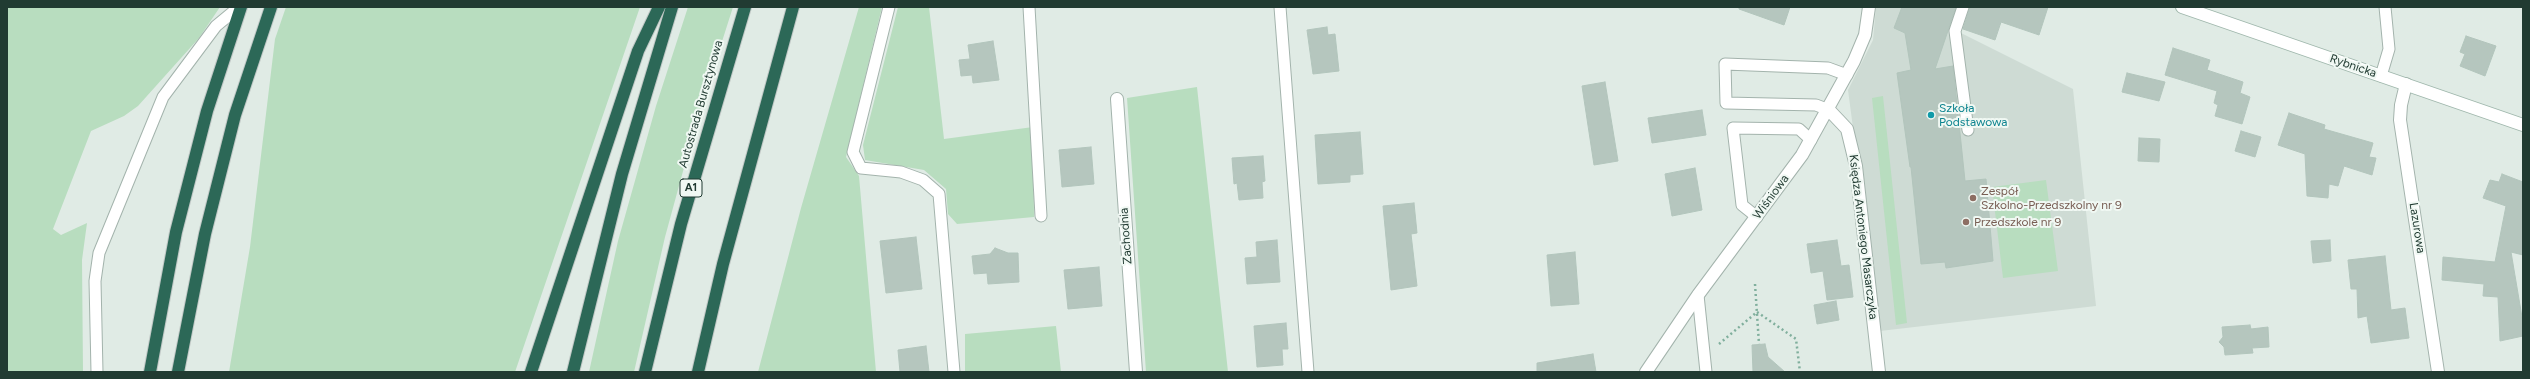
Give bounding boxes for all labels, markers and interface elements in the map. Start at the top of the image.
street label: Autostrada Bursztynowa [676,39,726,169]
street label: Rybnicka [2328,51,2378,81]
place label: Szkoła Podstawowa [1939,101,2007,129]
marker: Szkoła Podstawowa [1926,110,1936,120]
street label: Księdza Antoniego Masarczyka [1846,154,1880,320]
street label: Wiśniowa [1750,172,1792,222]
road number: A1 [680,179,702,197]
place label: Zespół Szkolno-Przedszkolny nr 9 [1981,184,2122,212]
marker: Zespół Szkolno-Przedszkolny nr 9 [1968,193,1978,203]
street label: Lazurowa [2406,202,2428,254]
street label: Zachodnia [1117,207,1135,265]
place label: Przedszkole nr 9 [1974,215,2061,229]
marker: Przedszkole nr 9 [1961,217,1971,227]

